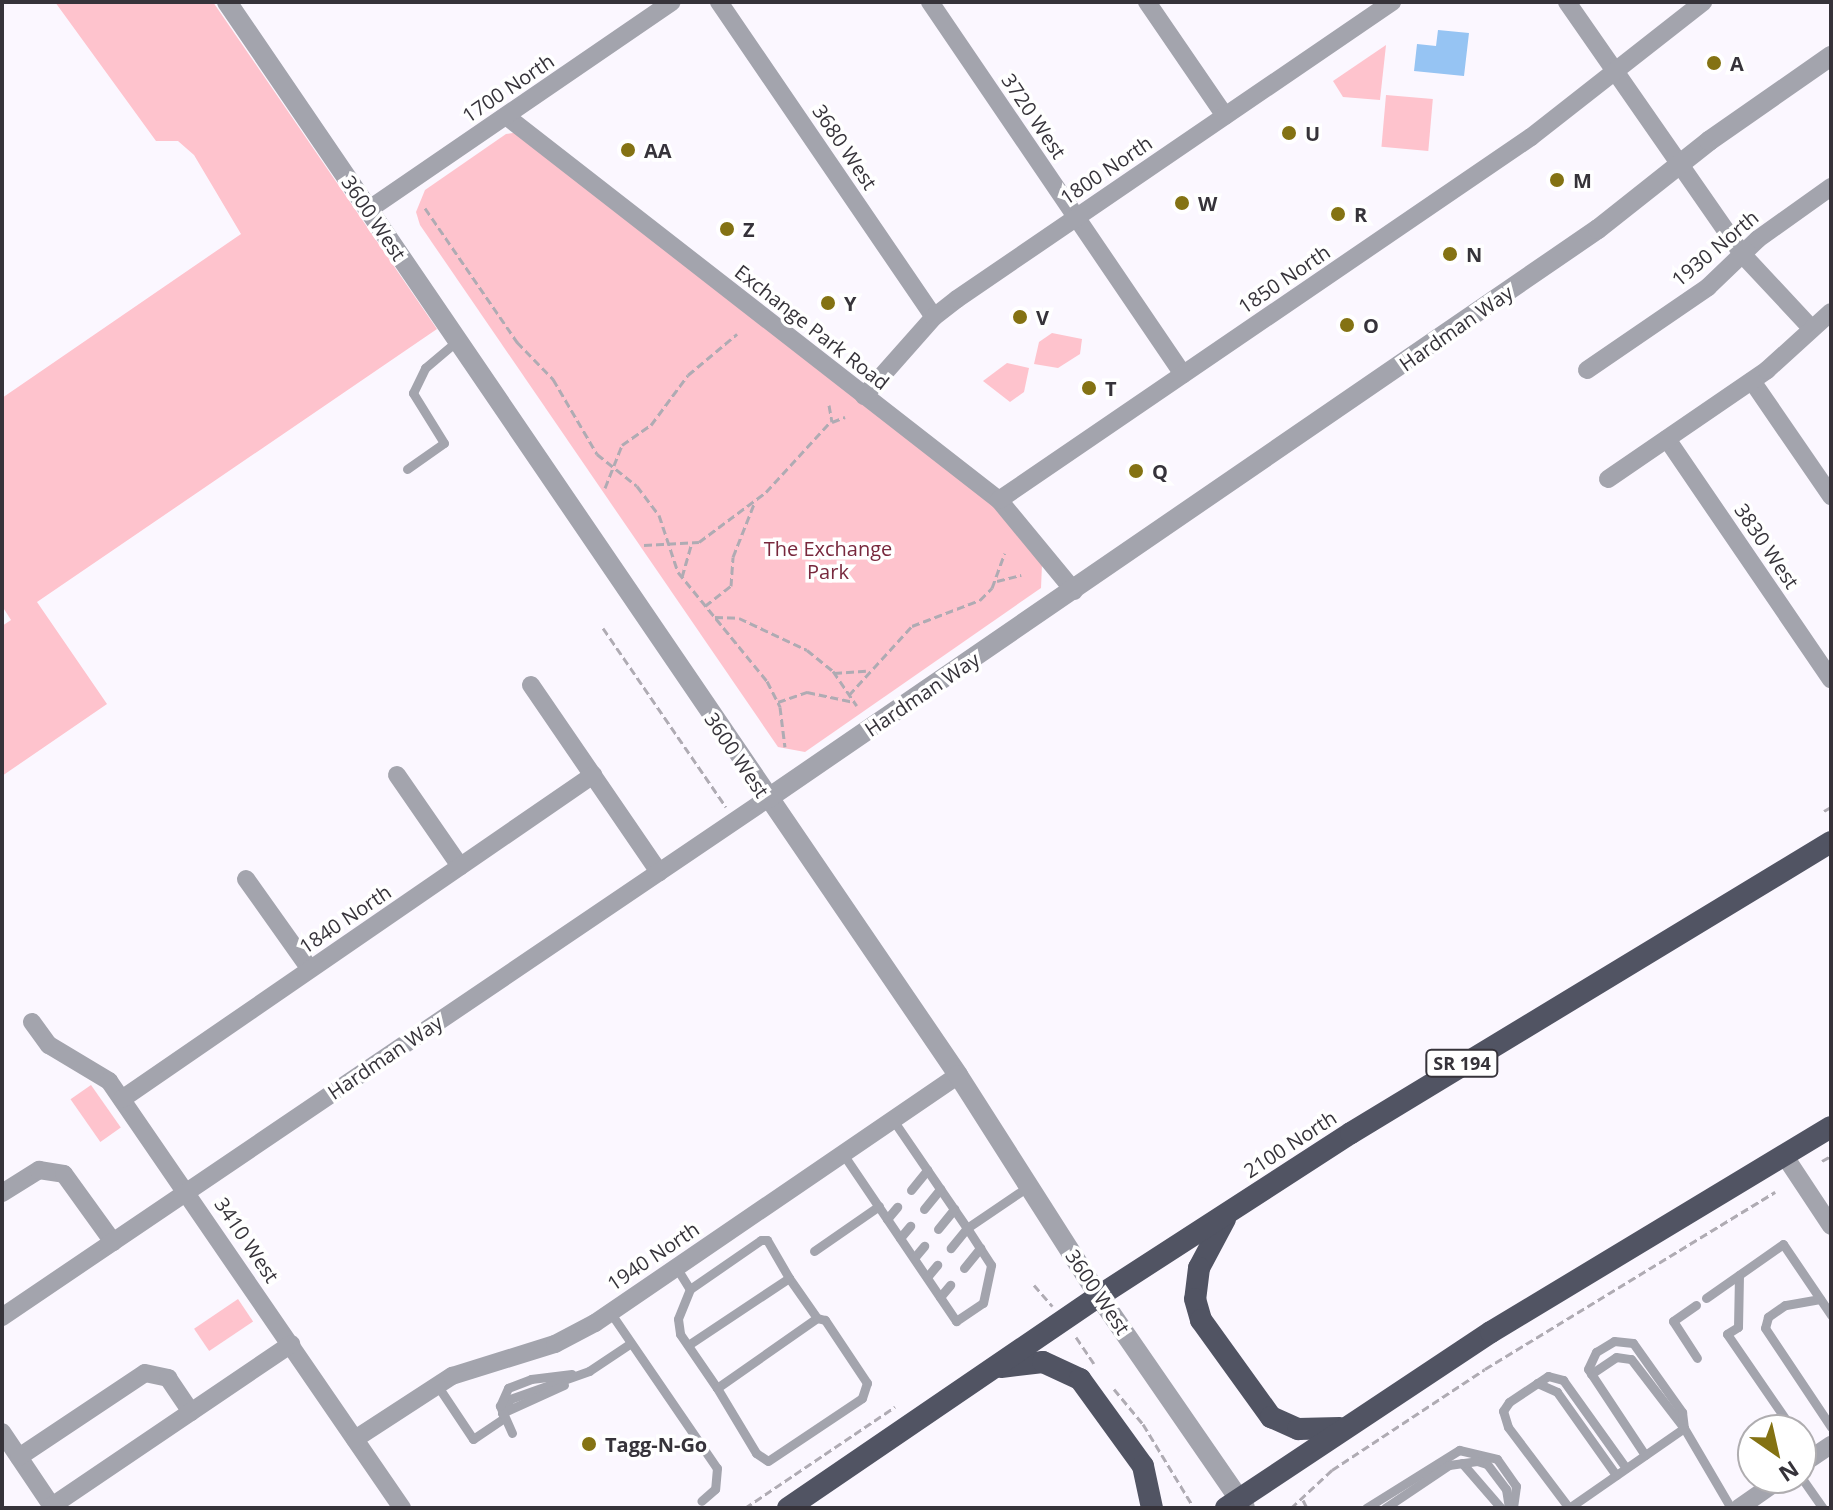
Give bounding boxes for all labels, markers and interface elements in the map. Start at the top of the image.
street label: 1700 North [458,49,558,127]
place label: A [1730,51,1744,75]
marker: A [1705,54,1723,72]
street label: 3720 West [997,69,1071,163]
street label: 3680 West [808,100,882,194]
place label: U [1305,121,1320,145]
marker: U [1280,124,1298,142]
street label: 1800 North [1056,131,1156,209]
place label: AA [644,138,672,162]
marker: AA [619,141,637,159]
place label: M [1573,168,1592,192]
street label: 3600 West [337,171,411,265]
marker: M [1548,171,1566,189]
place label: W [1198,191,1217,215]
marker: W [1173,194,1191,212]
place label: R [1354,202,1367,226]
marker: R [1329,205,1347,223]
street label: 1930 North [1667,205,1763,291]
place label: Z [743,217,755,241]
marker: Z [718,220,736,238]
street label: 1850 North [1234,240,1334,318]
place label: N [1466,242,1482,266]
marker: N [1441,245,1459,263]
street label: Exchange Park Road [730,259,894,395]
street label: Hardman Way [1395,280,1517,376]
place label: Y [844,291,856,315]
marker: Y [819,294,837,312]
place label: V [1036,305,1049,329]
marker: V [1011,308,1029,326]
place label: O [1363,313,1379,337]
marker: O [1338,316,1356,334]
place label: T [1105,376,1117,400]
marker: T [1080,379,1098,397]
place label: Q [1152,459,1168,483]
marker: Q [1127,462,1145,480]
street label: 3830 West [1730,499,1804,593]
park label: The Exchange Park [764,536,892,583]
street label: Hardman Way [860,647,984,741]
street label: 3600 West [700,708,774,802]
street label: 1840 North [295,880,395,958]
street label: Hardman Way [323,1010,447,1104]
road number: SR 194 [1424,1049,1500,1077]
street label: 2100 North [1239,1105,1341,1183]
street label: 3410 West [210,1193,284,1287]
street label: 1940 North [603,1217,703,1295]
street label: 3600 West [1061,1245,1135,1339]
north arrow [1737,1414,1817,1494]
place label: Tagg-N-Go [605,1432,707,1456]
marker: Tagg-N-Go [580,1435,598,1453]
text: N [1774,1455,1805,1490]

